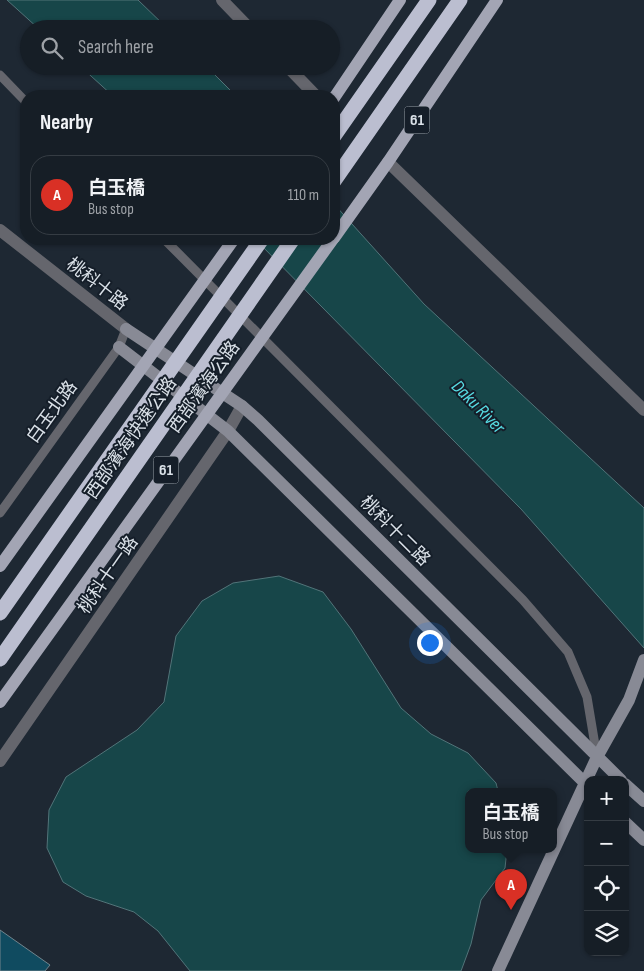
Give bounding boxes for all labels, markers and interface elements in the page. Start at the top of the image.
search box [20,20,340,75]
icon: search [38,34,66,62]
text: Search here [78,36,154,59]
road number: 61 [404,106,430,134]
text: Nearby [40,110,93,135]
text: 白玉橋 [88,177,145,200]
text: A [53,186,61,205]
text: 110 m [288,186,319,205]
text: Bus stop [88,200,134,219]
street label: 桃科十路 [62,254,132,314]
street label: 西部濱海公路 [164,337,244,437]
street label: 西部濱海快速公路 [81,373,181,503]
water label: Daku River [446,375,510,439]
street label: 白玉北路 [22,377,82,447]
road number: 61 [154,456,178,484]
street label: 桃科十二路 [356,492,434,570]
street label: 桃科十一路 [74,532,142,618]
your location [417,630,443,656]
map controls [584,776,629,956]
button: + [584,776,629,821]
popup [465,788,557,853]
text: 白玉橋 [482,802,540,825]
button: − [584,821,629,866]
text: Bus stop [482,825,528,844]
button: locate [584,866,629,911]
pin: A [495,869,527,910]
button: layers [584,911,629,956]

